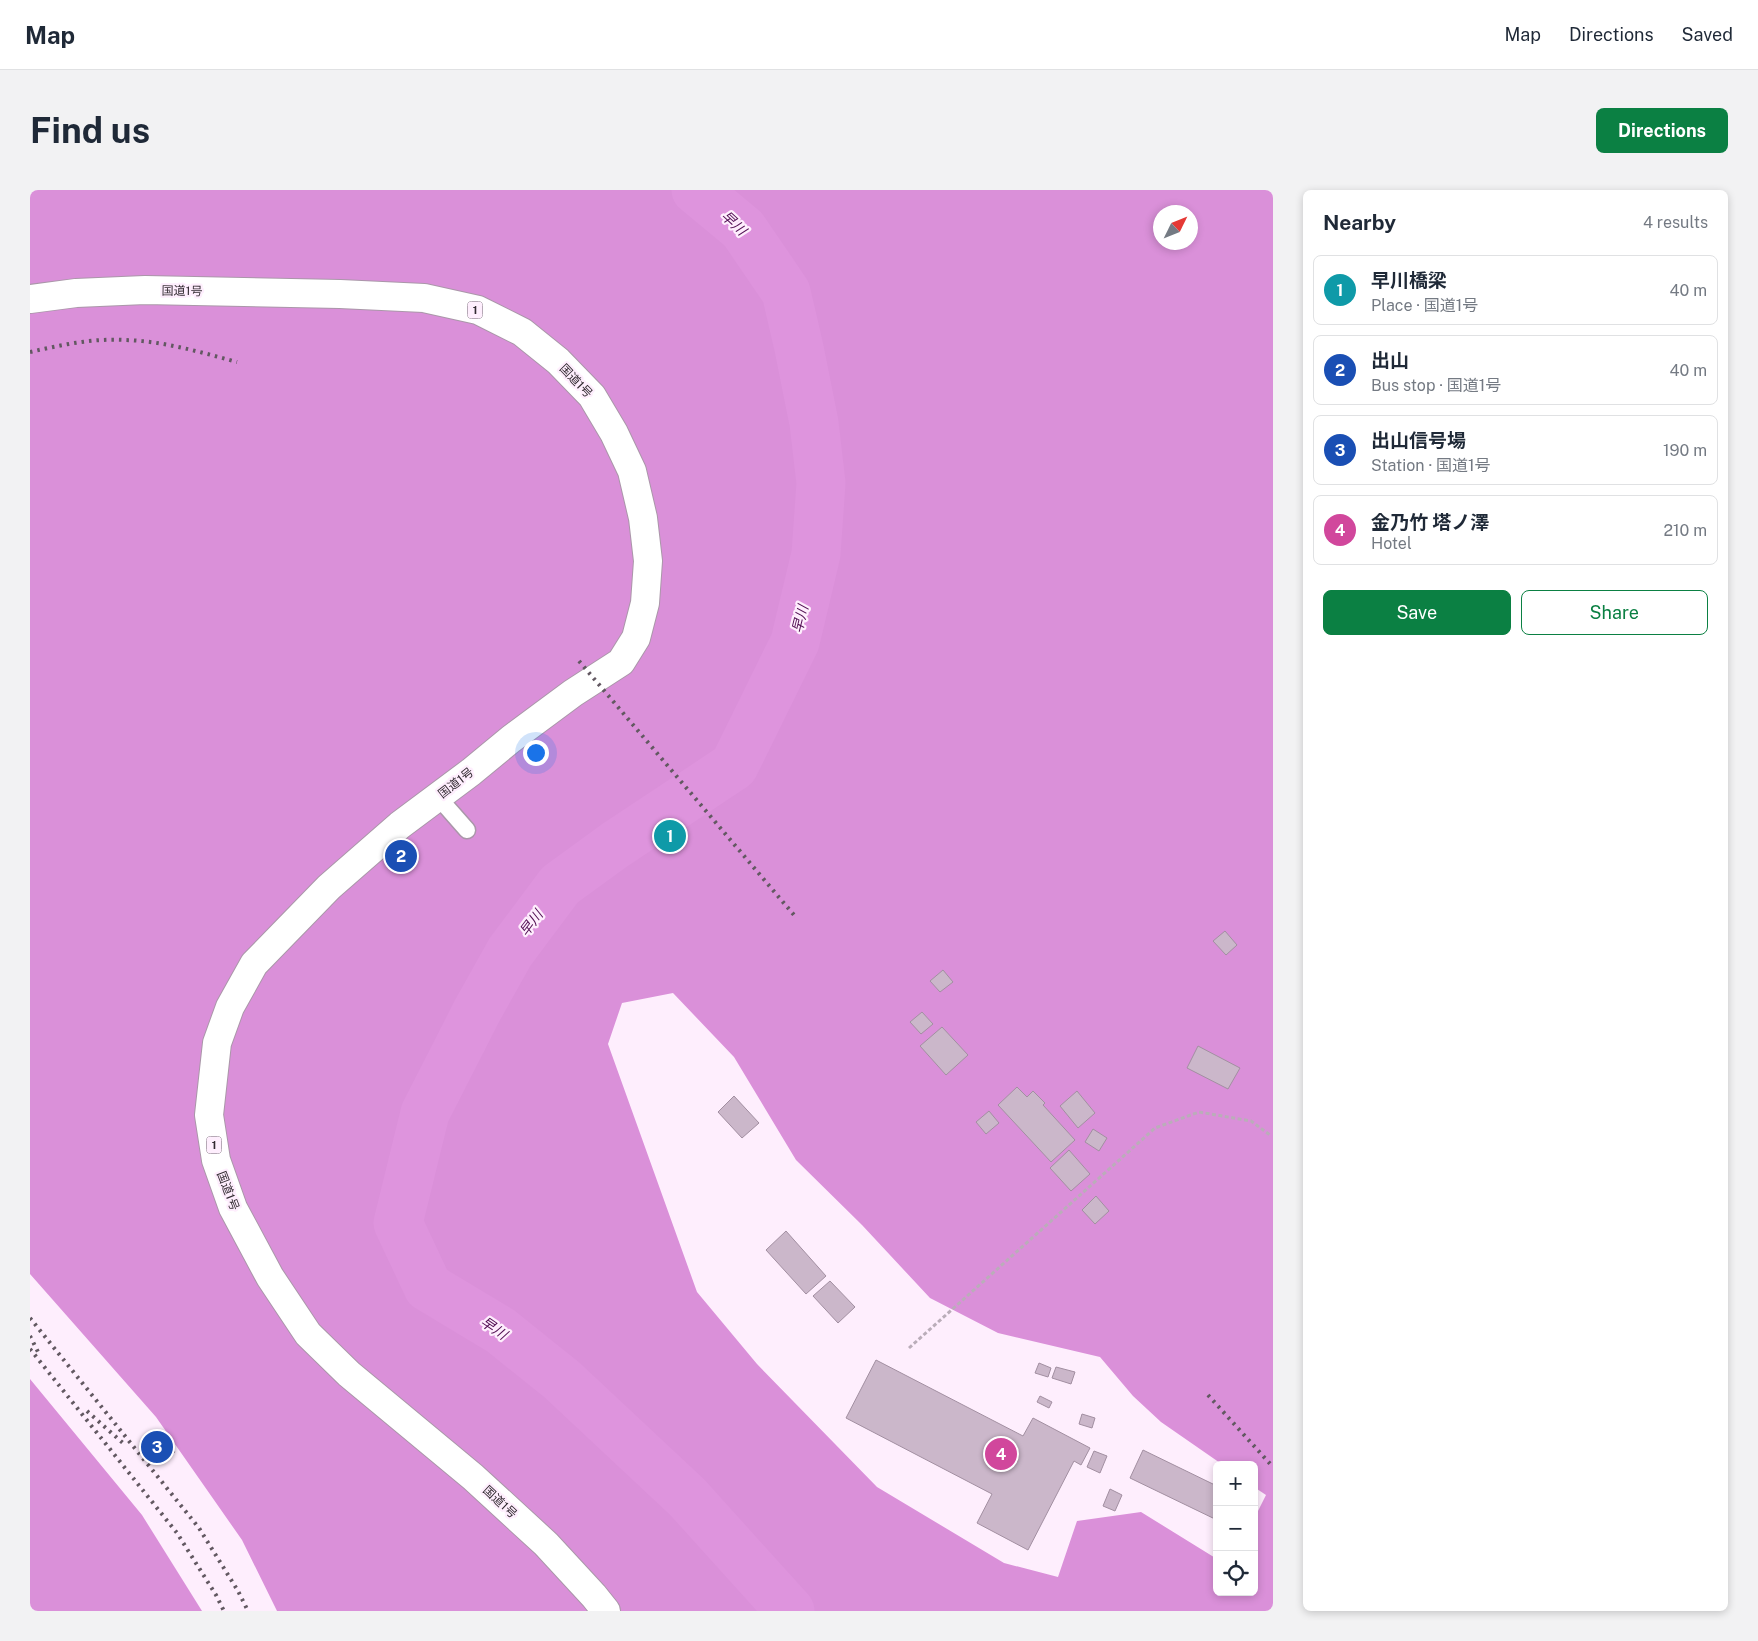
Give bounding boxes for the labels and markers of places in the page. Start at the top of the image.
pin: 1 [654,817,686,855]
pin: 2 [385,837,417,875]
pin: 3 [141,1428,173,1466]
pin: 4 [985,1435,1017,1473]

